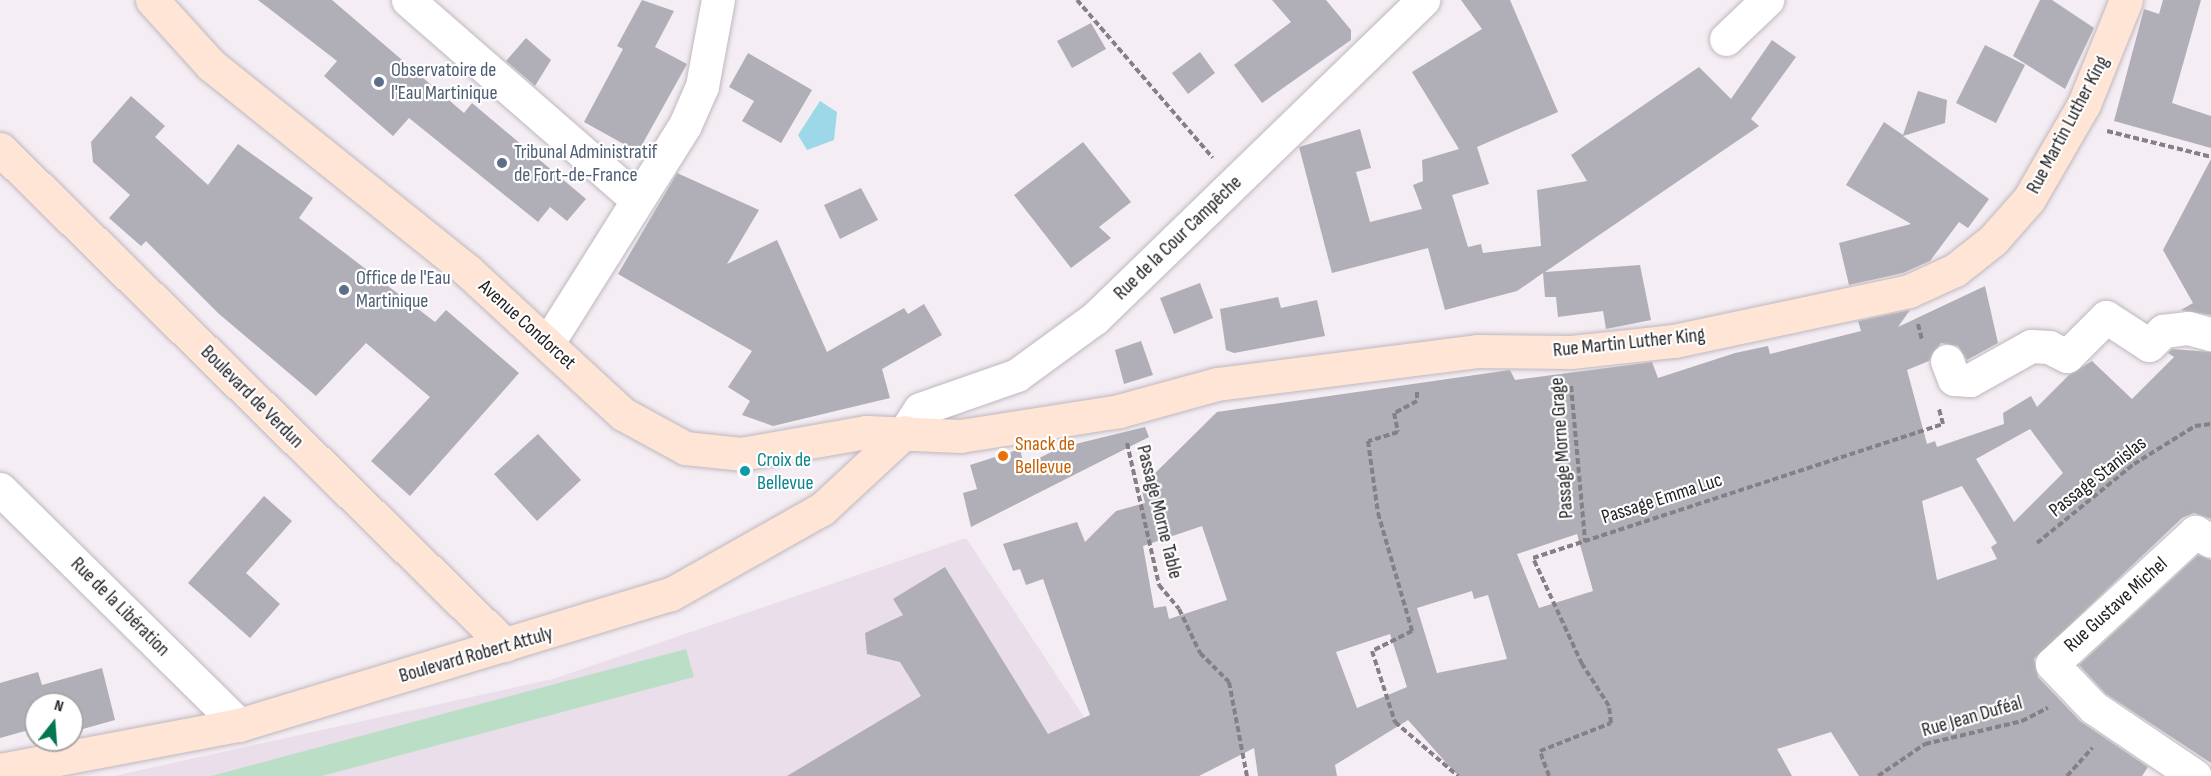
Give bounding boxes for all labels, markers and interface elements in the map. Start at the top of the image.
street label: Rue Martin Luther King [2022,52,2114,198]
place label: Observatoire de l'Eau Martinique [391,58,497,105]
marker: Observatoire de l'Eau Martinique [372,75,386,89]
place label: Tribunal Administratif de Fort-de-France [514,140,657,187]
marker: Tribunal Administratif de Fort-de-France [495,156,509,170]
street label: Rue de la Cour Campêche [1109,171,1247,305]
place label: Office de l'Eau Martinique [356,266,451,313]
street label: Avenue Condorcet [473,275,581,375]
marker: Office de l'Eau Martinique [337,283,351,297]
street label: Rue Martin Luther King [1552,323,1706,363]
street label: Boulevard de Verdun [195,340,309,454]
street label: Passage Morne Grage [1545,377,1579,519]
place label: Snack de Bellevue [1015,432,1075,479]
street label: Passage Stanislas [2044,432,2152,522]
street label: Passage Morne Table [1131,443,1187,581]
place label: Croix de Bellevue [757,448,813,495]
marker: Snack de Bellevue [996,449,1010,463]
marker: Croix de Bellevue [738,464,752,478]
street label: Passage Emma Luc [1599,468,1725,530]
street label: Rue de la Libération [65,552,175,662]
street label: Rue Gustave Michel [2059,552,2173,658]
street label: Boulevard Robert Attuly [396,622,556,688]
street label: Rue Jean Duféal [1919,691,2025,743]
north arrow [24,692,84,752]
text: N [52,696,66,717]

